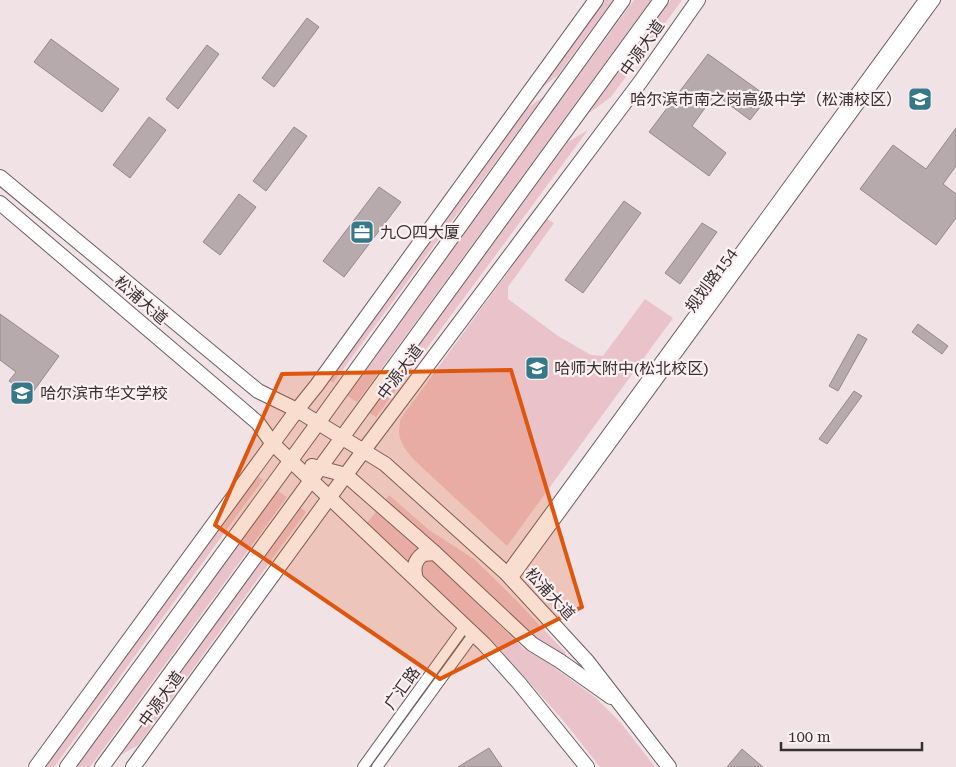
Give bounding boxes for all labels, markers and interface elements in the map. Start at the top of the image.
street label: 中源大道 [616,16,668,80]
school or university icon: 哈尔滨市南之岗高级中学（松浦校区） [907,86,933,112]
place label: 哈尔滨市南之岗高级中学（松浦校区） [630,90,902,109]
office icon: 九〇四大厦 [349,219,375,245]
place label: 九〇四大厦 [380,223,460,242]
street label: 规划路154 [681,244,741,316]
street label: 松浦大道 [111,272,171,328]
street label: 中源大道 [373,341,427,403]
school or university icon: 哈师大附中(松北校区) [524,355,550,381]
place label: 哈师大附中(松北校区) [554,359,708,378]
school or university icon: 哈尔滨市华文学校 [9,380,35,406]
place label: 哈尔滨市华文学校 [40,384,168,403]
street label: 松浦大道 [521,564,579,624]
street label: 广汇路 [380,663,424,713]
street label: 中源大道 [135,668,187,730]
scale bar [781,720,922,752]
text: 100 m [788,728,831,746]

